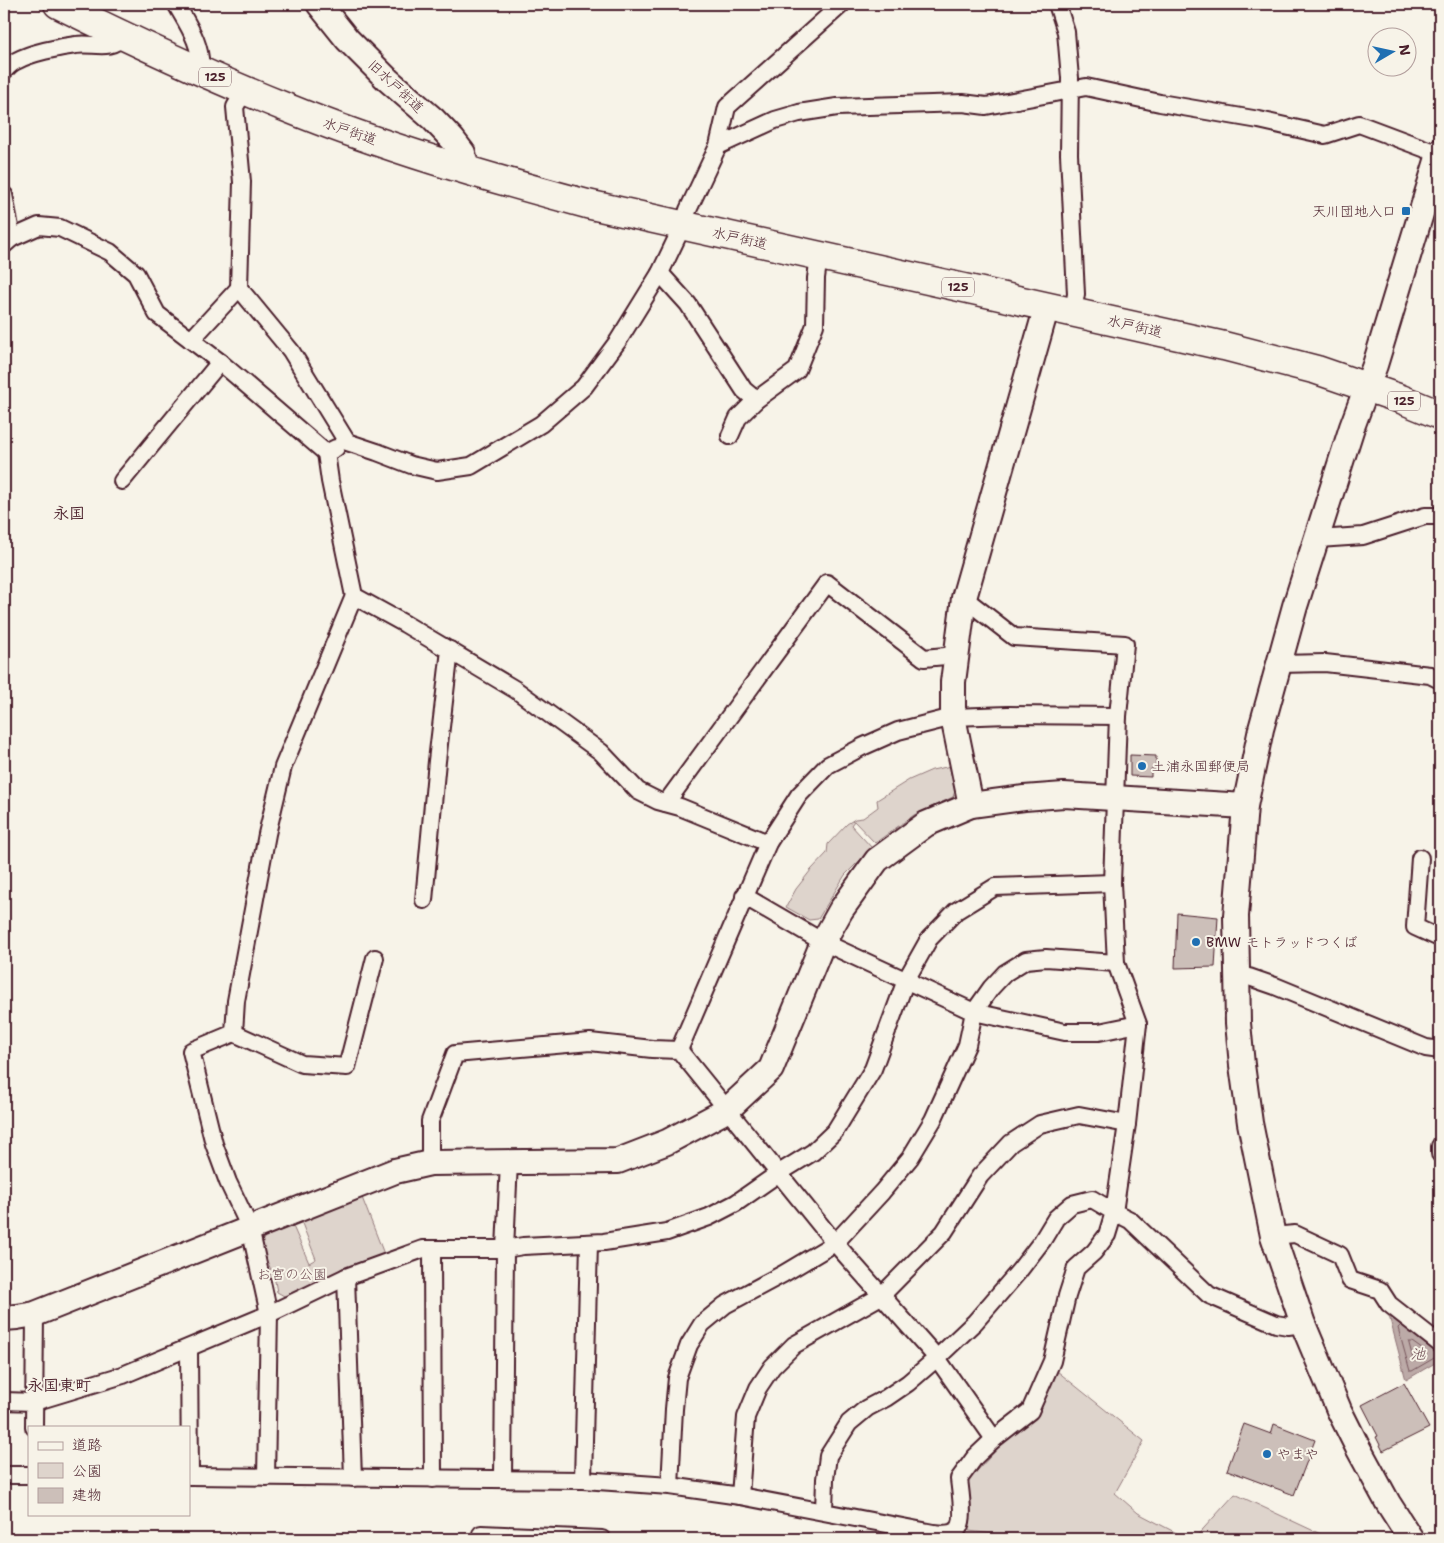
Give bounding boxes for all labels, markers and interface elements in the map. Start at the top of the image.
north arrow [1366,28,1416,78]
text: N [1395,43,1415,57]
street label: 旧水戸街道 [364,56,428,116]
road number: 125 [199,68,231,86]
street label: 水戸街道 [321,113,379,149]
place label: 天川団地入口 [1312,202,1396,220]
marker: 天川団地入口 [1400,205,1412,217]
street label: 水戸街道 [711,223,769,253]
road number: 125 [942,278,974,296]
street label: 水戸街道 [1106,311,1164,341]
road number: 125 [1388,392,1420,411]
district label: 永国 [53,503,85,524]
place label: 土浦永国郵便局 [1152,757,1250,775]
marker: 土浦永国郵便局 [1136,760,1148,772]
place label: BMW モトラッドつくば [1206,933,1358,951]
marker: BMW モトラッドつくば [1190,936,1202,948]
park label: お宮の公園 [257,1265,327,1283]
water label: 池 [1410,1344,1426,1364]
district label: 永国東町 [27,1375,91,1396]
legend [28,1426,190,1516]
text: 道路 [72,1435,102,1455]
place label: やまや [1277,1445,1319,1463]
marker: やまや [1261,1448,1273,1460]
text: 公園 [72,1461,102,1481]
text: 建物 [72,1485,102,1505]

